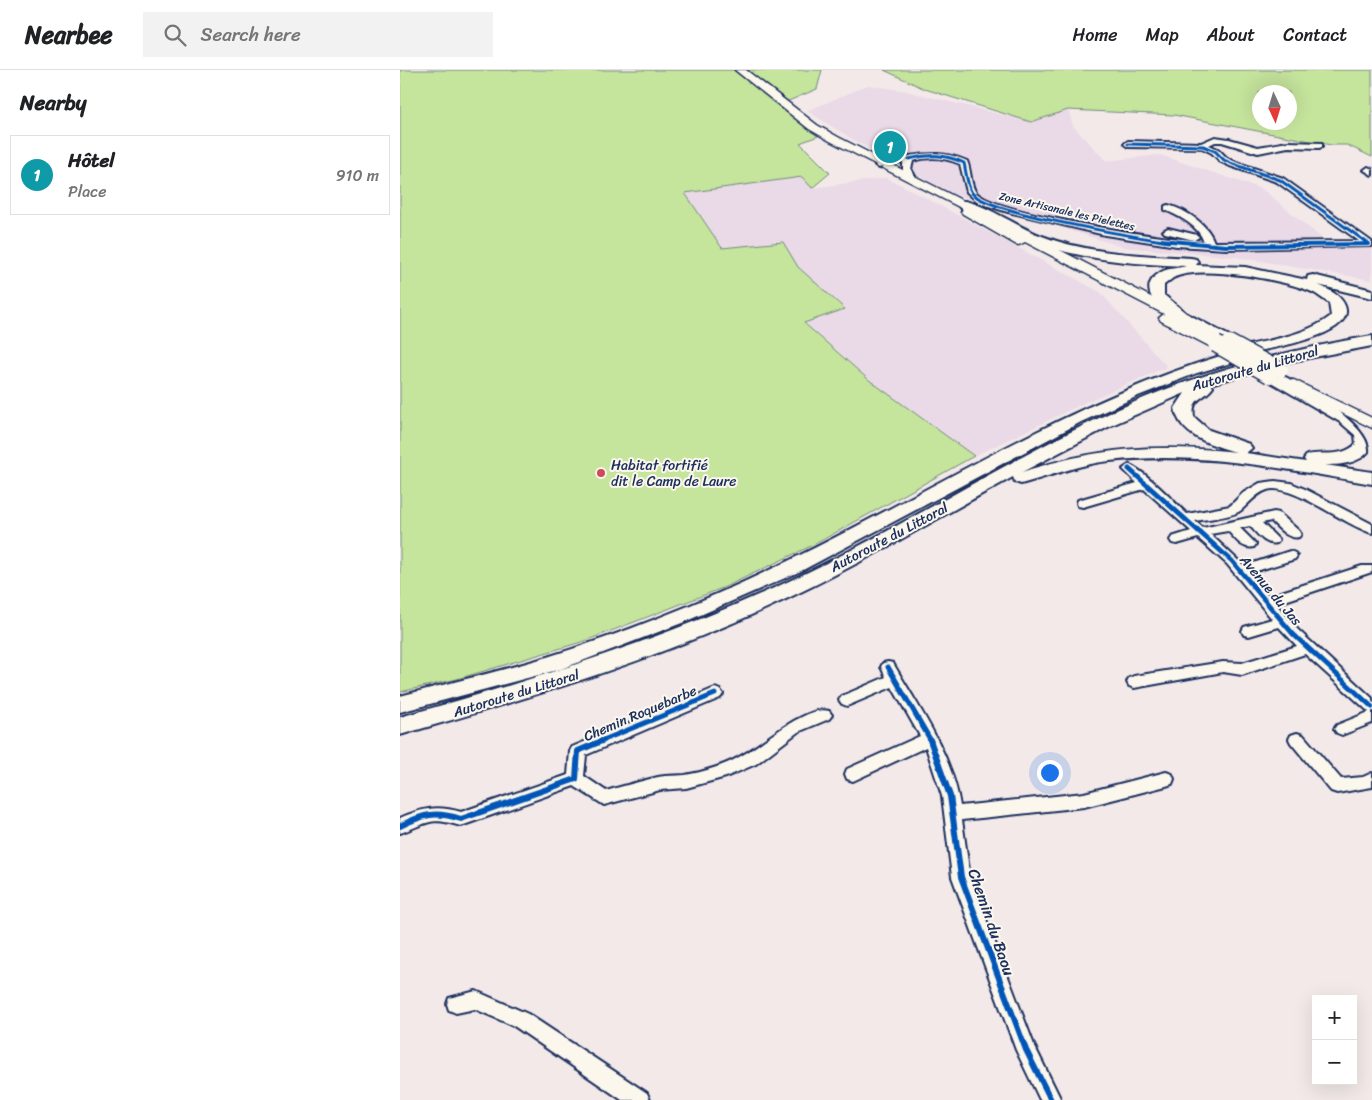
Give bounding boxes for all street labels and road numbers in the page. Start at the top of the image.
street label: Zone Artisanale les Pielettes [997,187,1138,237]
street label: Autoroute du Littoral [1188,338,1322,399]
street label: Autoroute du Littoral [825,495,954,580]
street label: Avenue du Jas [1232,548,1308,632]
street label: Autoroute du Littoral [449,662,583,725]
street label: Chemin Roquebarbe [580,678,701,749]
street label: Chemin du Baou [960,864,1024,980]

